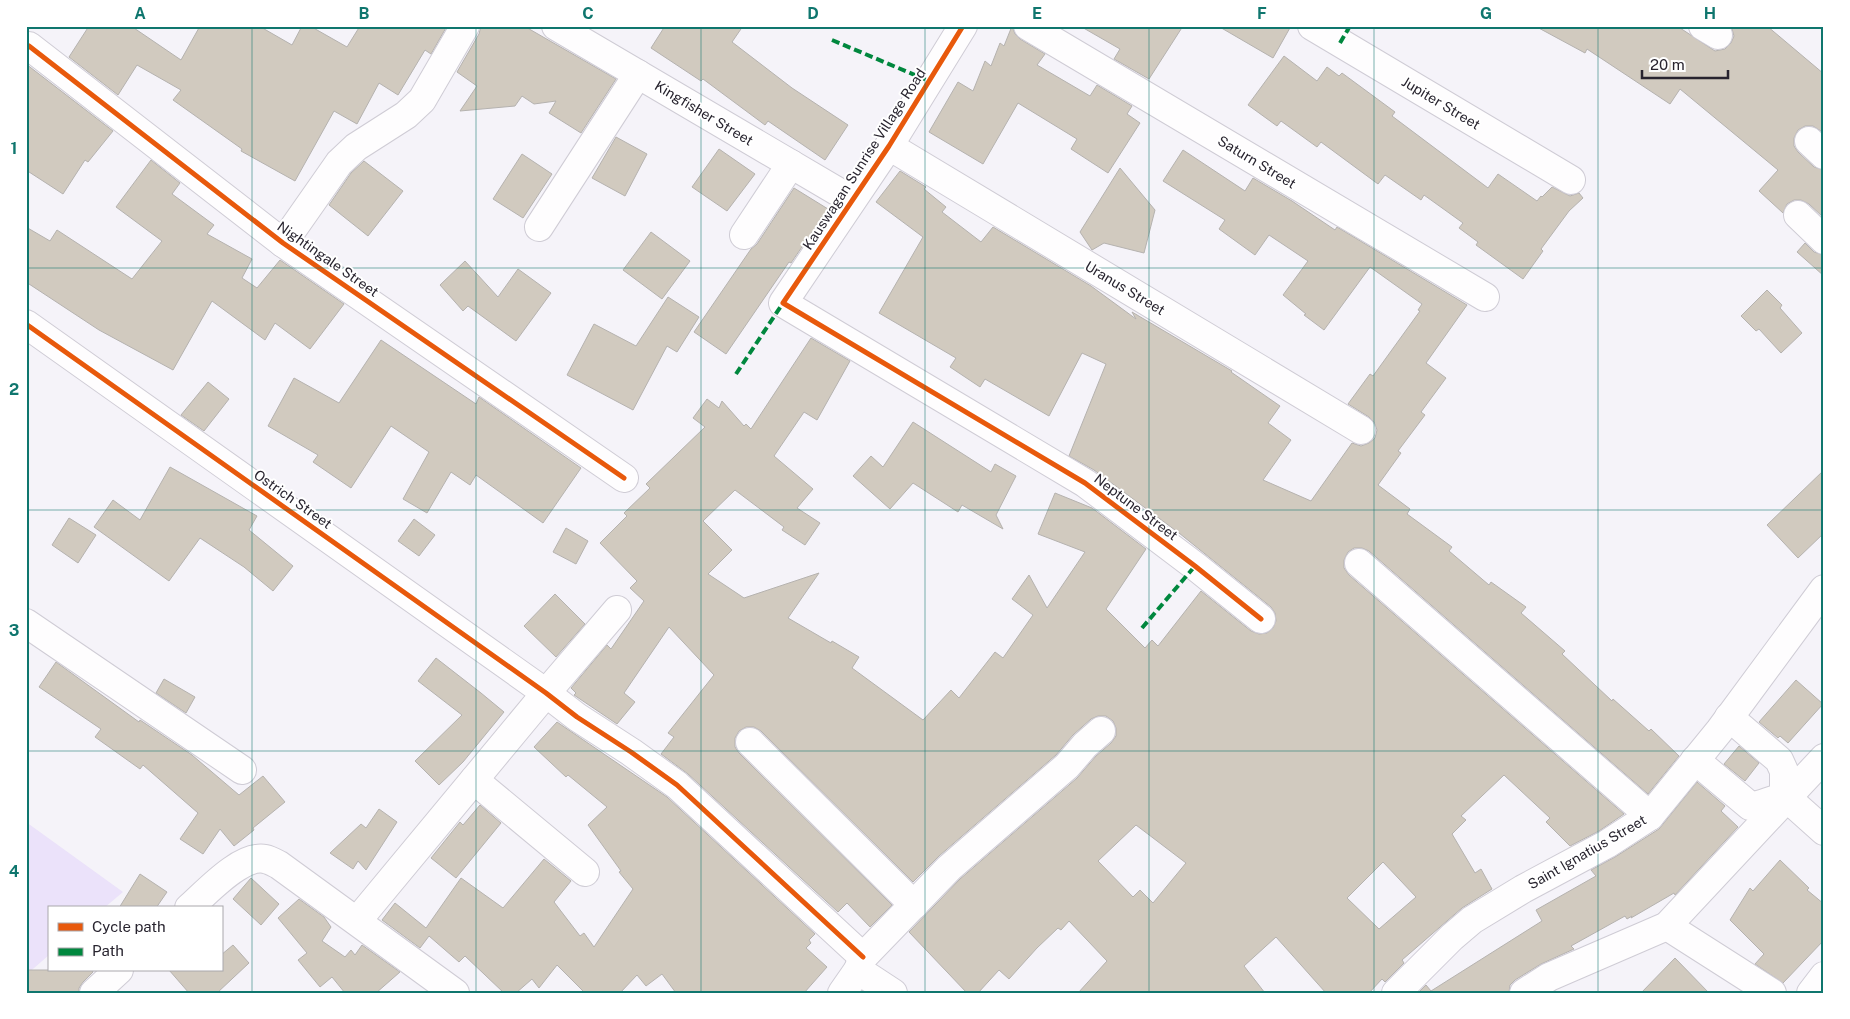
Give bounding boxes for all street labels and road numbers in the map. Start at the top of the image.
street label: Kauswagan Sunrise Village Road [799,65,929,253]
street label: Jupiter Street [1399,73,1483,133]
street label: Kingfisher Street [652,77,756,149]
street label: Saturn Street [1215,132,1299,192]
street label: Nightingale Street [274,218,382,300]
street label: Uranus Street [1082,258,1168,318]
street label: Ostrich Street [251,466,335,532]
street label: Neptune Street [1091,470,1181,544]
street label: Saint Ignatius Street [1525,812,1649,892]

